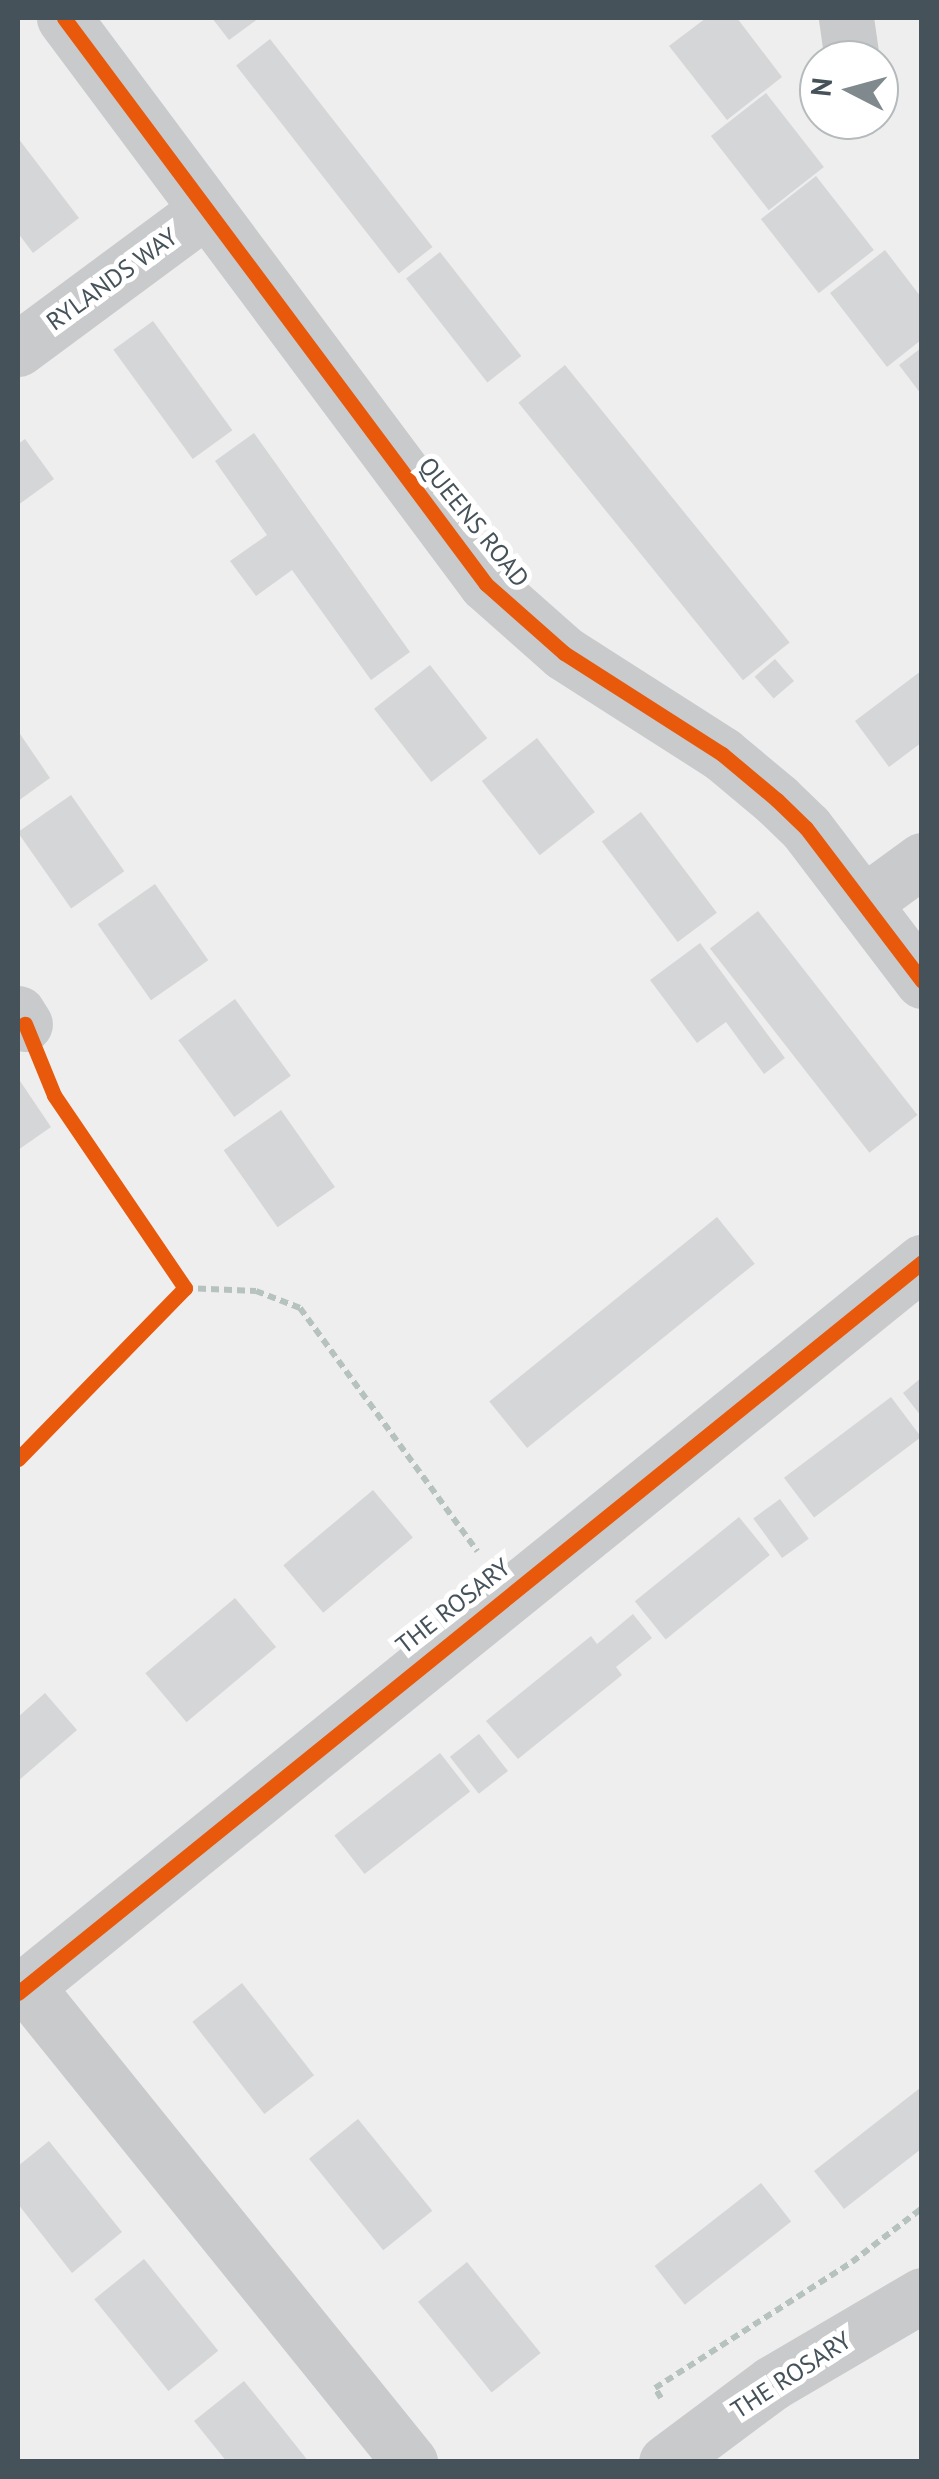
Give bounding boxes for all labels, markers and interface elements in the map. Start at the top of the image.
north arrow [799,40,899,140]
text: N [801,76,840,98]
street label: RYLANDS WAY [40,221,184,337]
street label: QUEENS ROAD [413,451,535,593]
street label: THE ROSARY [390,1552,516,1660]
street label: THE ROSARY [725,2325,857,2425]

